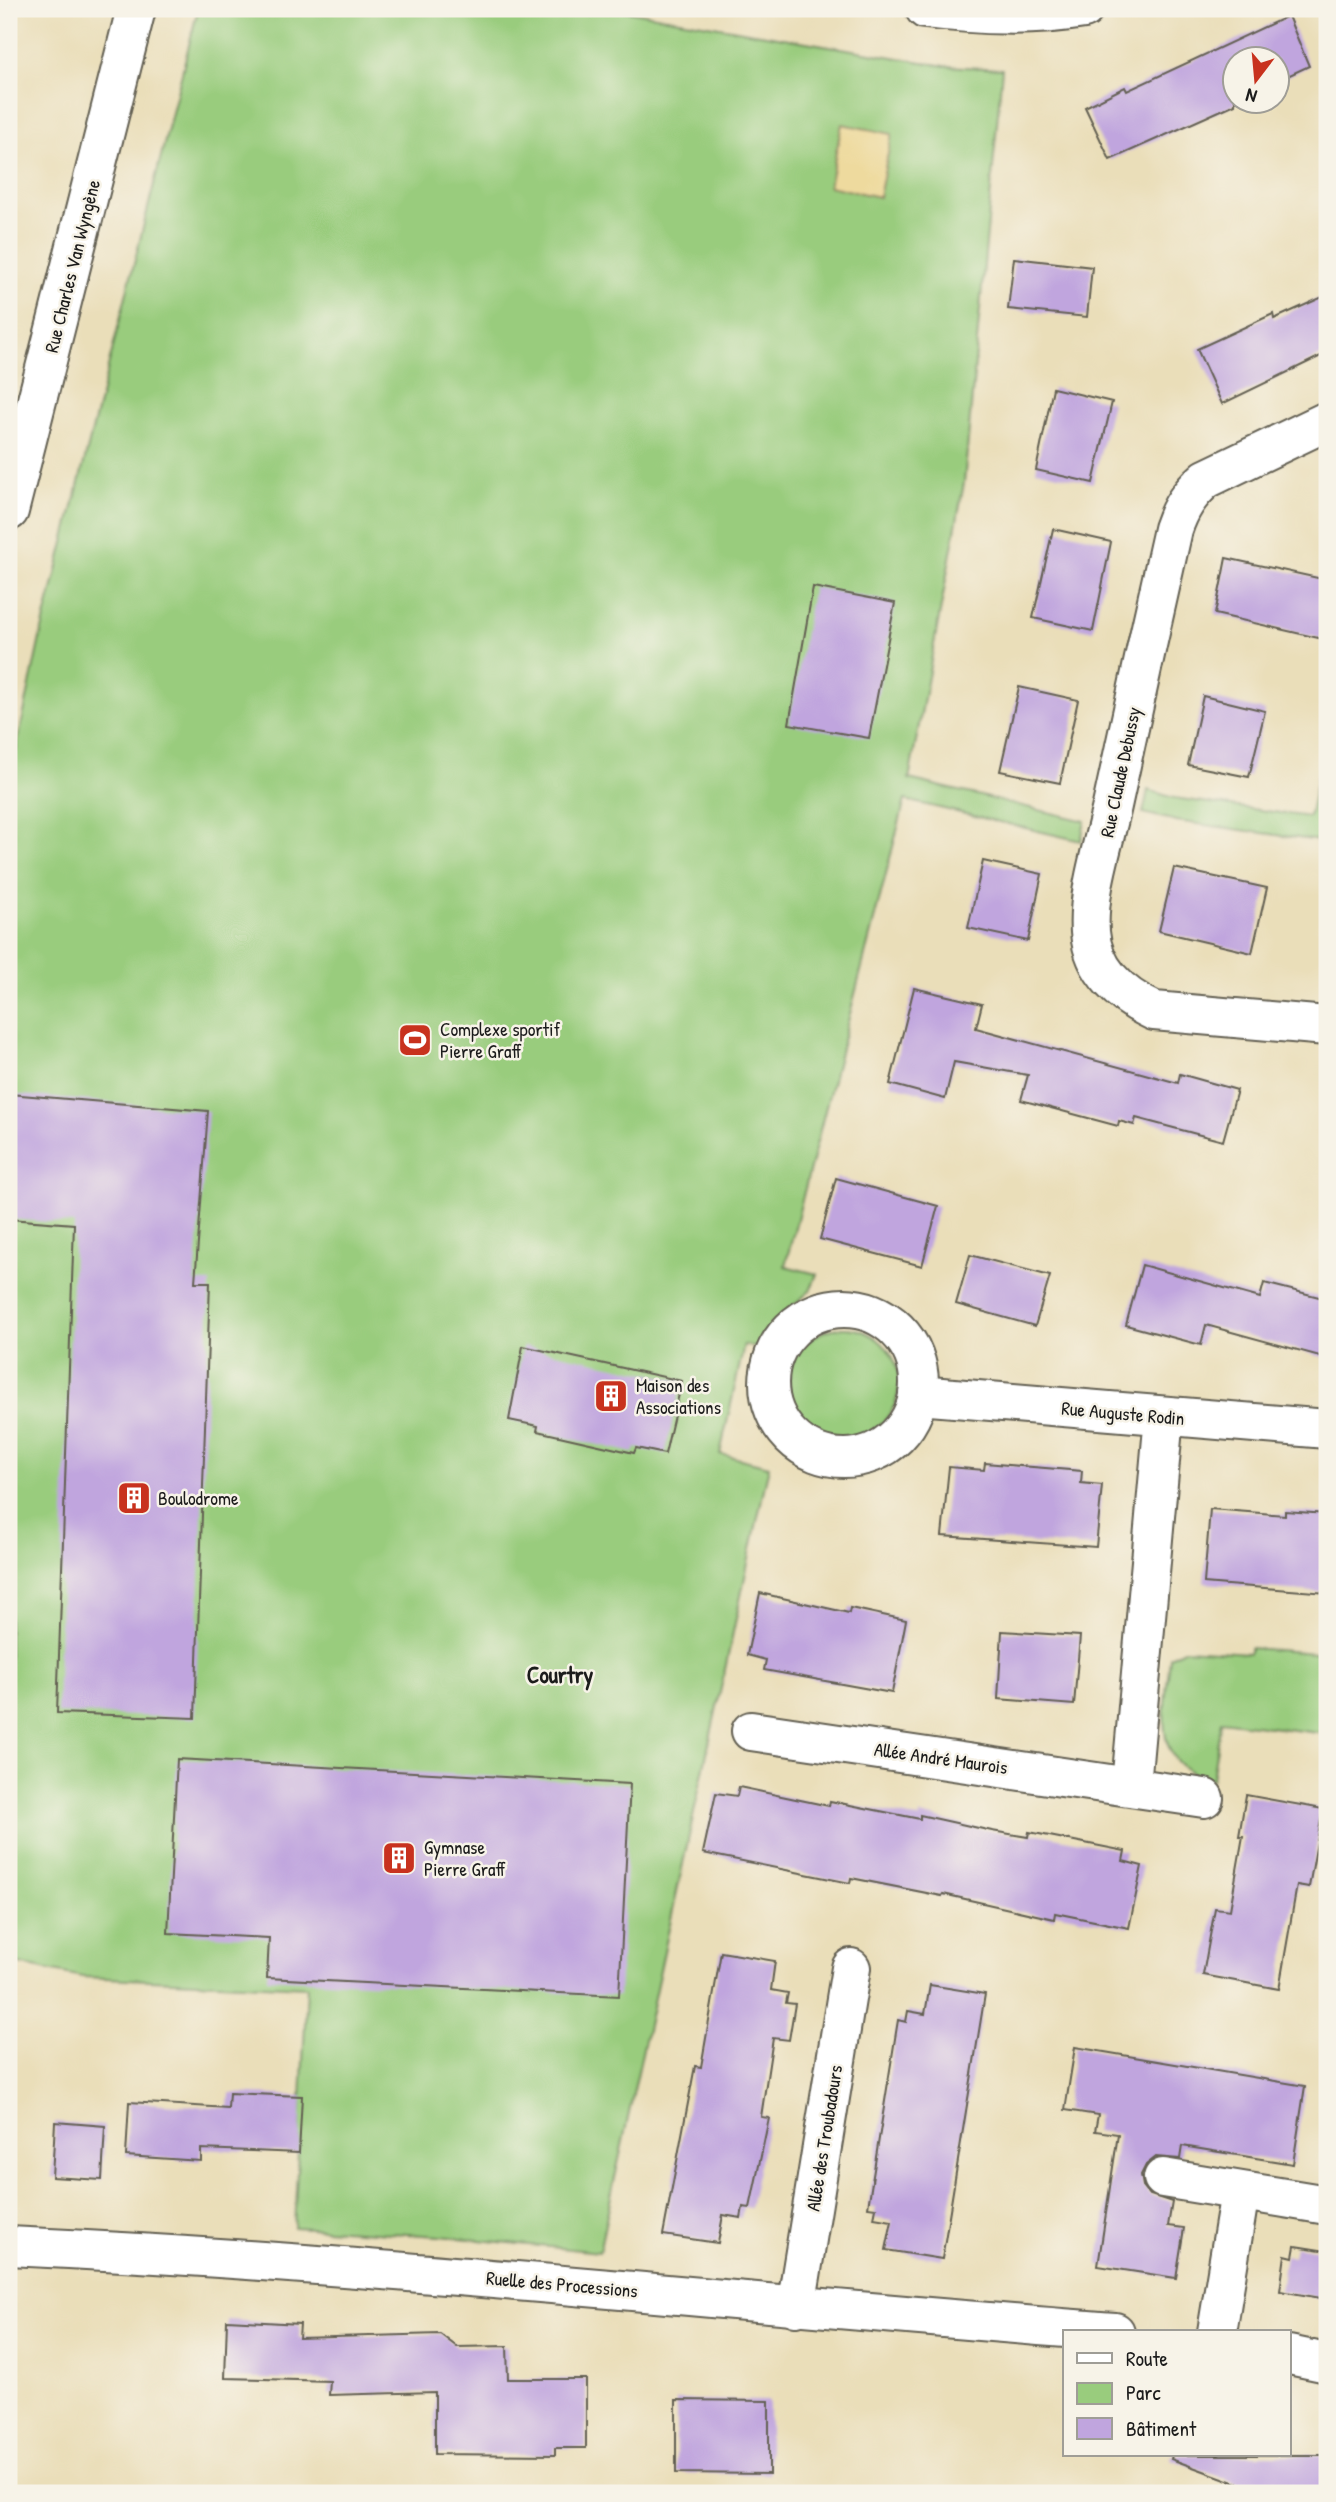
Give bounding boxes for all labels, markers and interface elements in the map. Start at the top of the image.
north arrow [1220,46,1290,116]
text: N [1243,82,1260,110]
street label: Rue Charles Van Wyngène [38,176,106,355]
street label: Rue Claude Debussy [1093,704,1147,840]
place label: Complexe sportif Pierre Graff [440,1016,560,1064]
sports icon: Complexe sportif Pierre Graff [396,1021,434,1059]
place label: Maison des Associations [636,1372,721,1420]
building icon: Maison des Associations [592,1377,630,1415]
street label: Rue Auguste Rodin [1060,1395,1186,1431]
building icon: Boulodrome [115,1479,153,1517]
place label: Boulodrome [158,1485,239,1511]
district label: Courtry [527,1659,593,1691]
street label: Allée André Maurois [873,1736,1009,1780]
place label: Gymnase Pierre Graff [424,1834,505,1882]
building icon: Gymnase Pierre Graff [380,1839,418,1877]
street label: Allée des Troubadours [800,2063,848,2213]
street label: Ruelle des Processions [485,2264,639,2304]
legend [1063,2330,1290,2456]
text: Route [1126,2344,1168,2373]
text: Parc [1126,2378,1161,2407]
text: Bâtiment [1126,2414,1197,2443]

